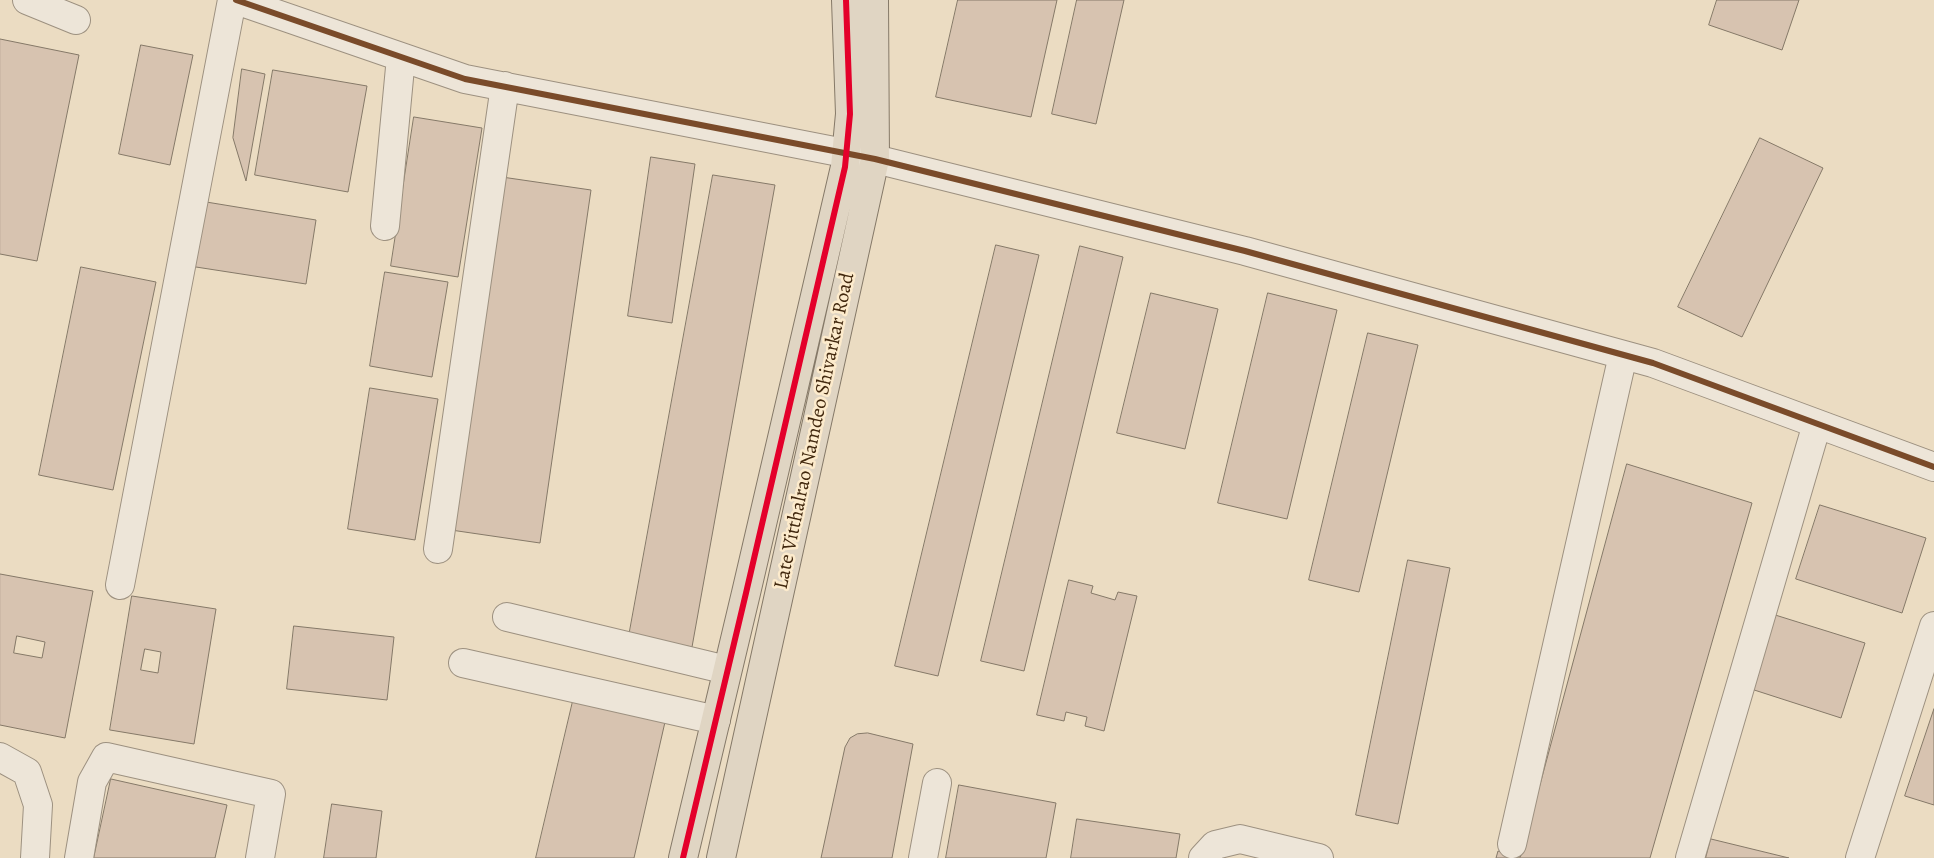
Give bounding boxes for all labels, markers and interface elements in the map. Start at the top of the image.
street label: Late Vitthalrao Namdeo Shivarkar Road [770,271,860,591]

